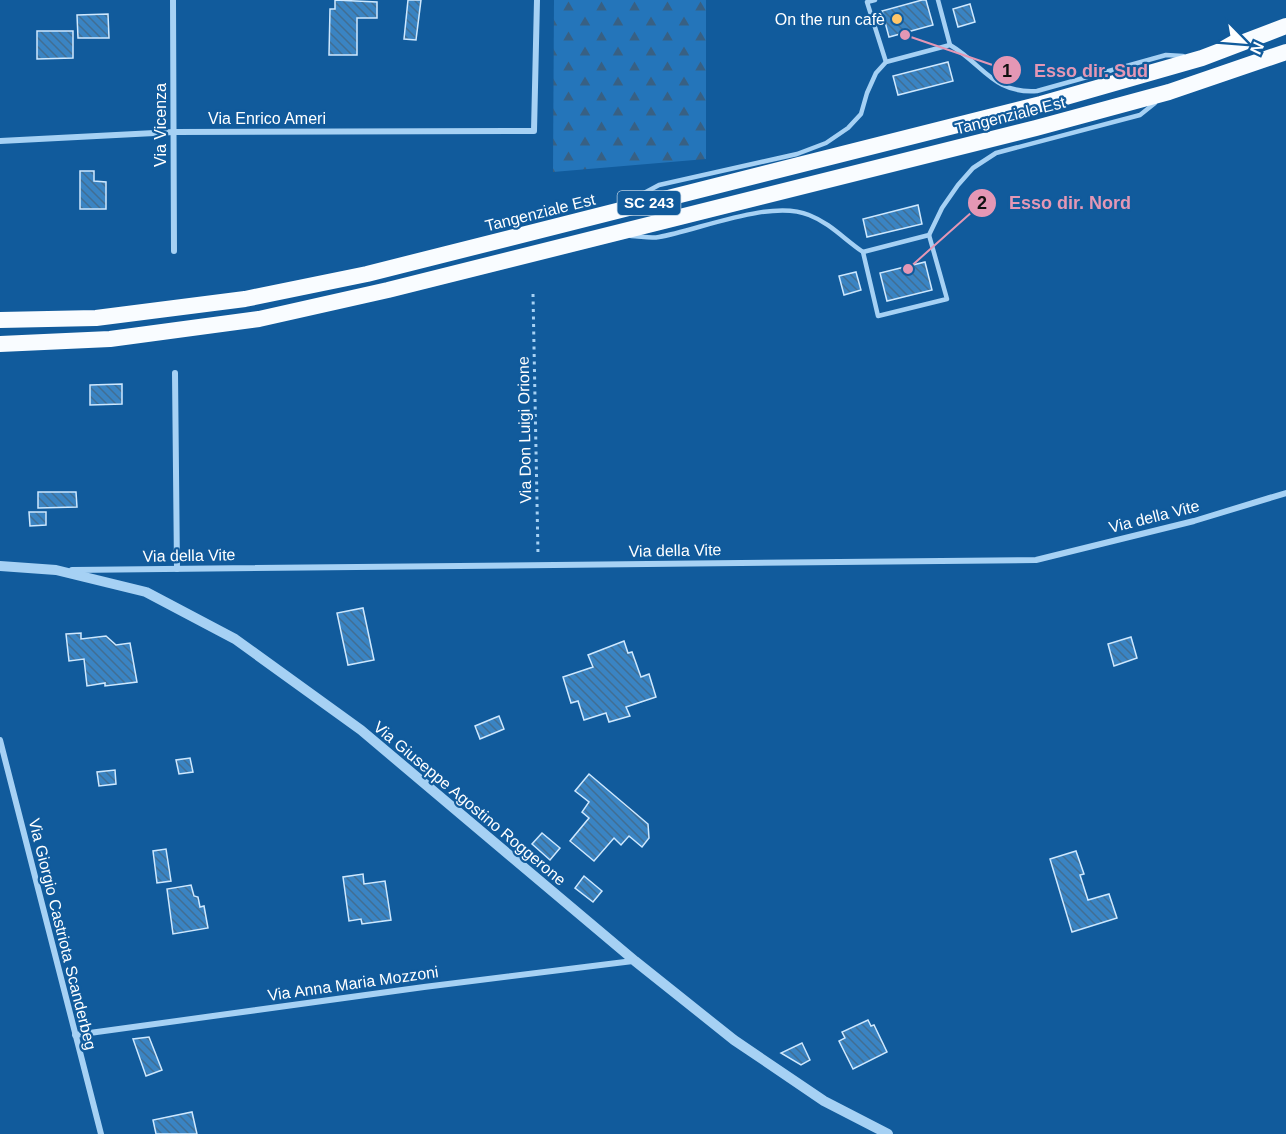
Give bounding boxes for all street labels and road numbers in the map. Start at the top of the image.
street label: Via Vicenza [152,83,169,167]
street label: Tangenziale Est [953,93,1068,137]
street label: Via Enrico Ameri [208,110,326,127]
street label: Tangenziale Est [483,190,598,234]
road number: SC 243 [618,191,680,215]
street label: Via Don Luigi Orione [515,356,534,504]
street label: Via della Vite [1107,497,1201,536]
street label: Via della Vite [628,541,722,560]
street label: Via della Vite [142,546,236,565]
street label: Via Giuseppe Agostino Roggerone [370,718,569,889]
street label: Via Giorgio Castriota Scanderbeg [25,817,100,1052]
street label: Via Anna Maria Mozzoni [267,963,440,1004]

